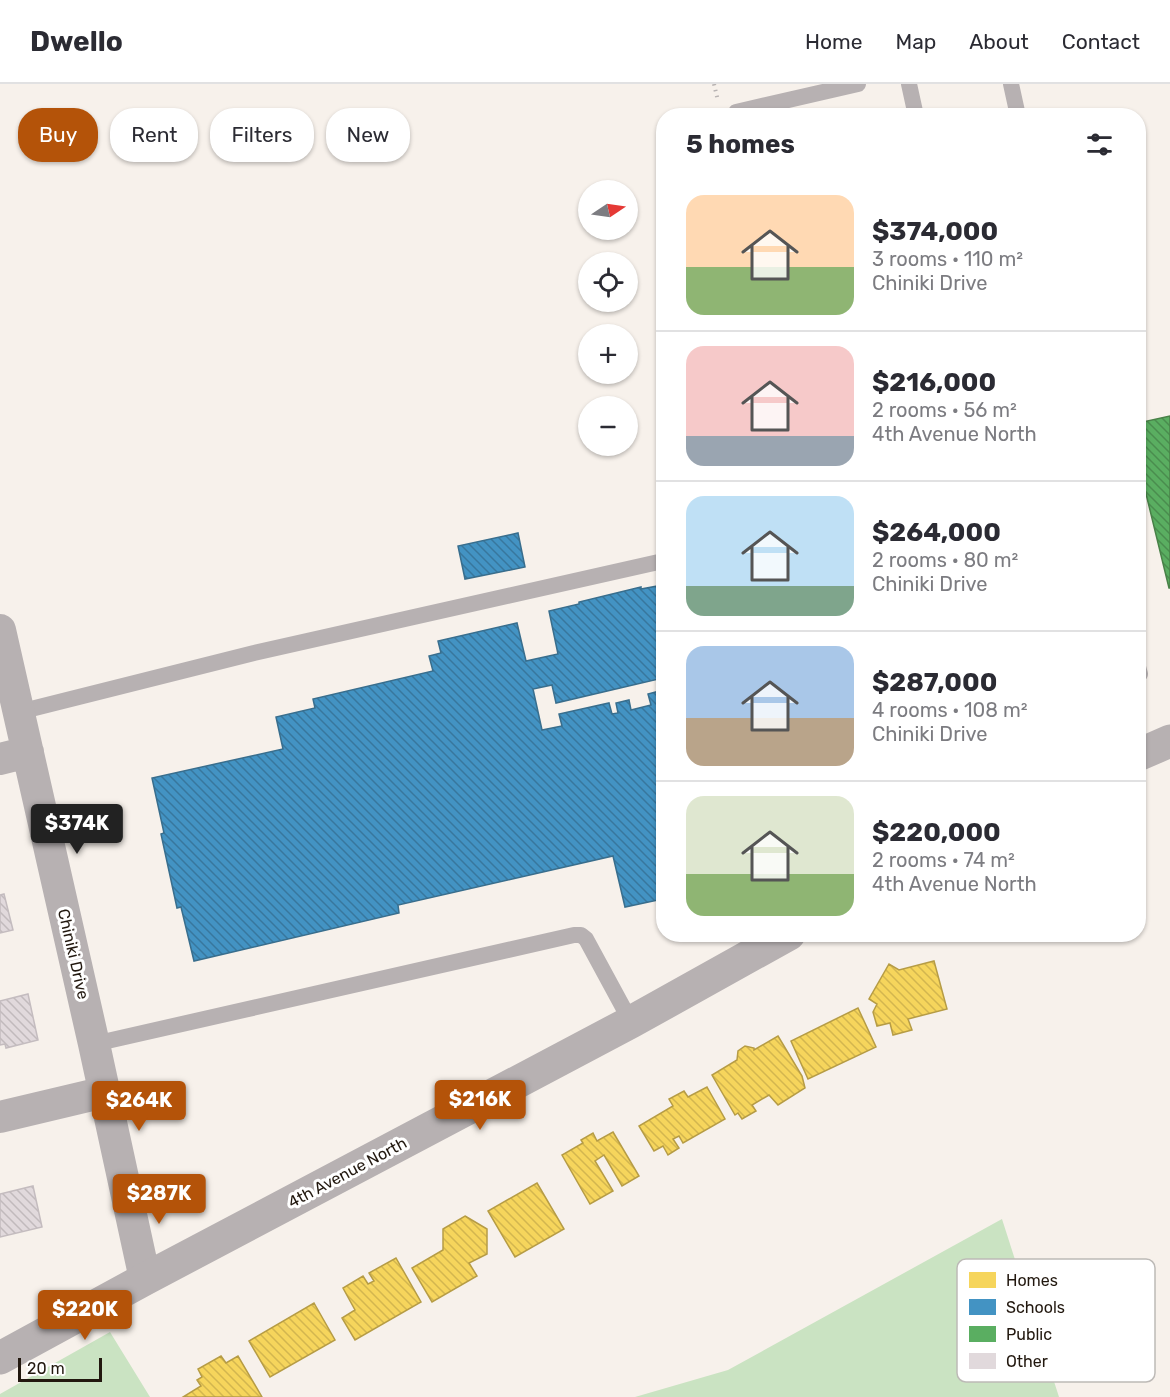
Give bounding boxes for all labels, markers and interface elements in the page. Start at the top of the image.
text: Dwello [30,25,123,58]
text: Home [805,29,862,54]
text: Map [895,29,936,54]
text: About [969,29,1029,54]
text: Contact [1062,29,1140,54]
chip: Buy [18,108,98,162]
chip: Rent [110,108,198,162]
chip: Filters [210,108,314,162]
chip: New [326,108,410,162]
icon: filters [1083,128,1116,161]
text: 5 homes [686,129,795,160]
north arrow [578,180,638,240]
map controls [578,180,638,456]
text: $374,000 [872,216,998,247]
icon: home [734,219,806,291]
text: 3 rooms · 110 m² [872,247,1023,271]
button: locate [578,252,638,312]
text: Chiniki Drive [872,271,988,295]
button: + [578,324,638,384]
text: $216,000 [872,367,996,398]
icon: home [734,370,806,442]
button: − [578,396,638,456]
text: 2 rooms · 56 m² [872,398,1017,422]
text: 4th Avenue North [872,422,1037,446]
text: $264,000 [872,517,1001,548]
icon: home [734,520,806,592]
text: 2 rooms · 80 m² [872,548,1018,572]
text: Chiniki Drive [872,572,988,596]
text: $287,000 [872,667,997,698]
icon: home [734,670,806,742]
text: 4 rooms · 108 m² [872,698,1028,722]
text: Chiniki Drive [872,722,988,746]
pin: $374K [35,804,119,855]
text: $374K [45,811,109,835]
text: $220,000 [872,817,1001,848]
icon: home [734,820,806,892]
text: 2 rooms · 74 m² [872,848,1015,872]
text: 4th Avenue North [872,872,1037,896]
street label: Chiniki Drive [54,907,93,1001]
pin: $216K [438,1080,522,1131]
pin: $264K [97,1081,181,1132]
text: $216K [449,1087,511,1111]
text: $264K [106,1088,172,1112]
street label: 4th Avenue North [285,1133,410,1212]
pin: $287K [117,1174,201,1225]
text: $287K [127,1181,191,1205]
legend [957,1259,1155,1382]
text: Homes [1006,1271,1058,1290]
pin: $220K [43,1290,127,1341]
text: $220K [52,1297,118,1321]
text: Schools [1006,1298,1065,1317]
text: Public [1006,1325,1052,1344]
text: Other [1006,1352,1048,1371]
scale bar [18,1355,102,1382]
text: 20 m [27,1359,65,1378]

